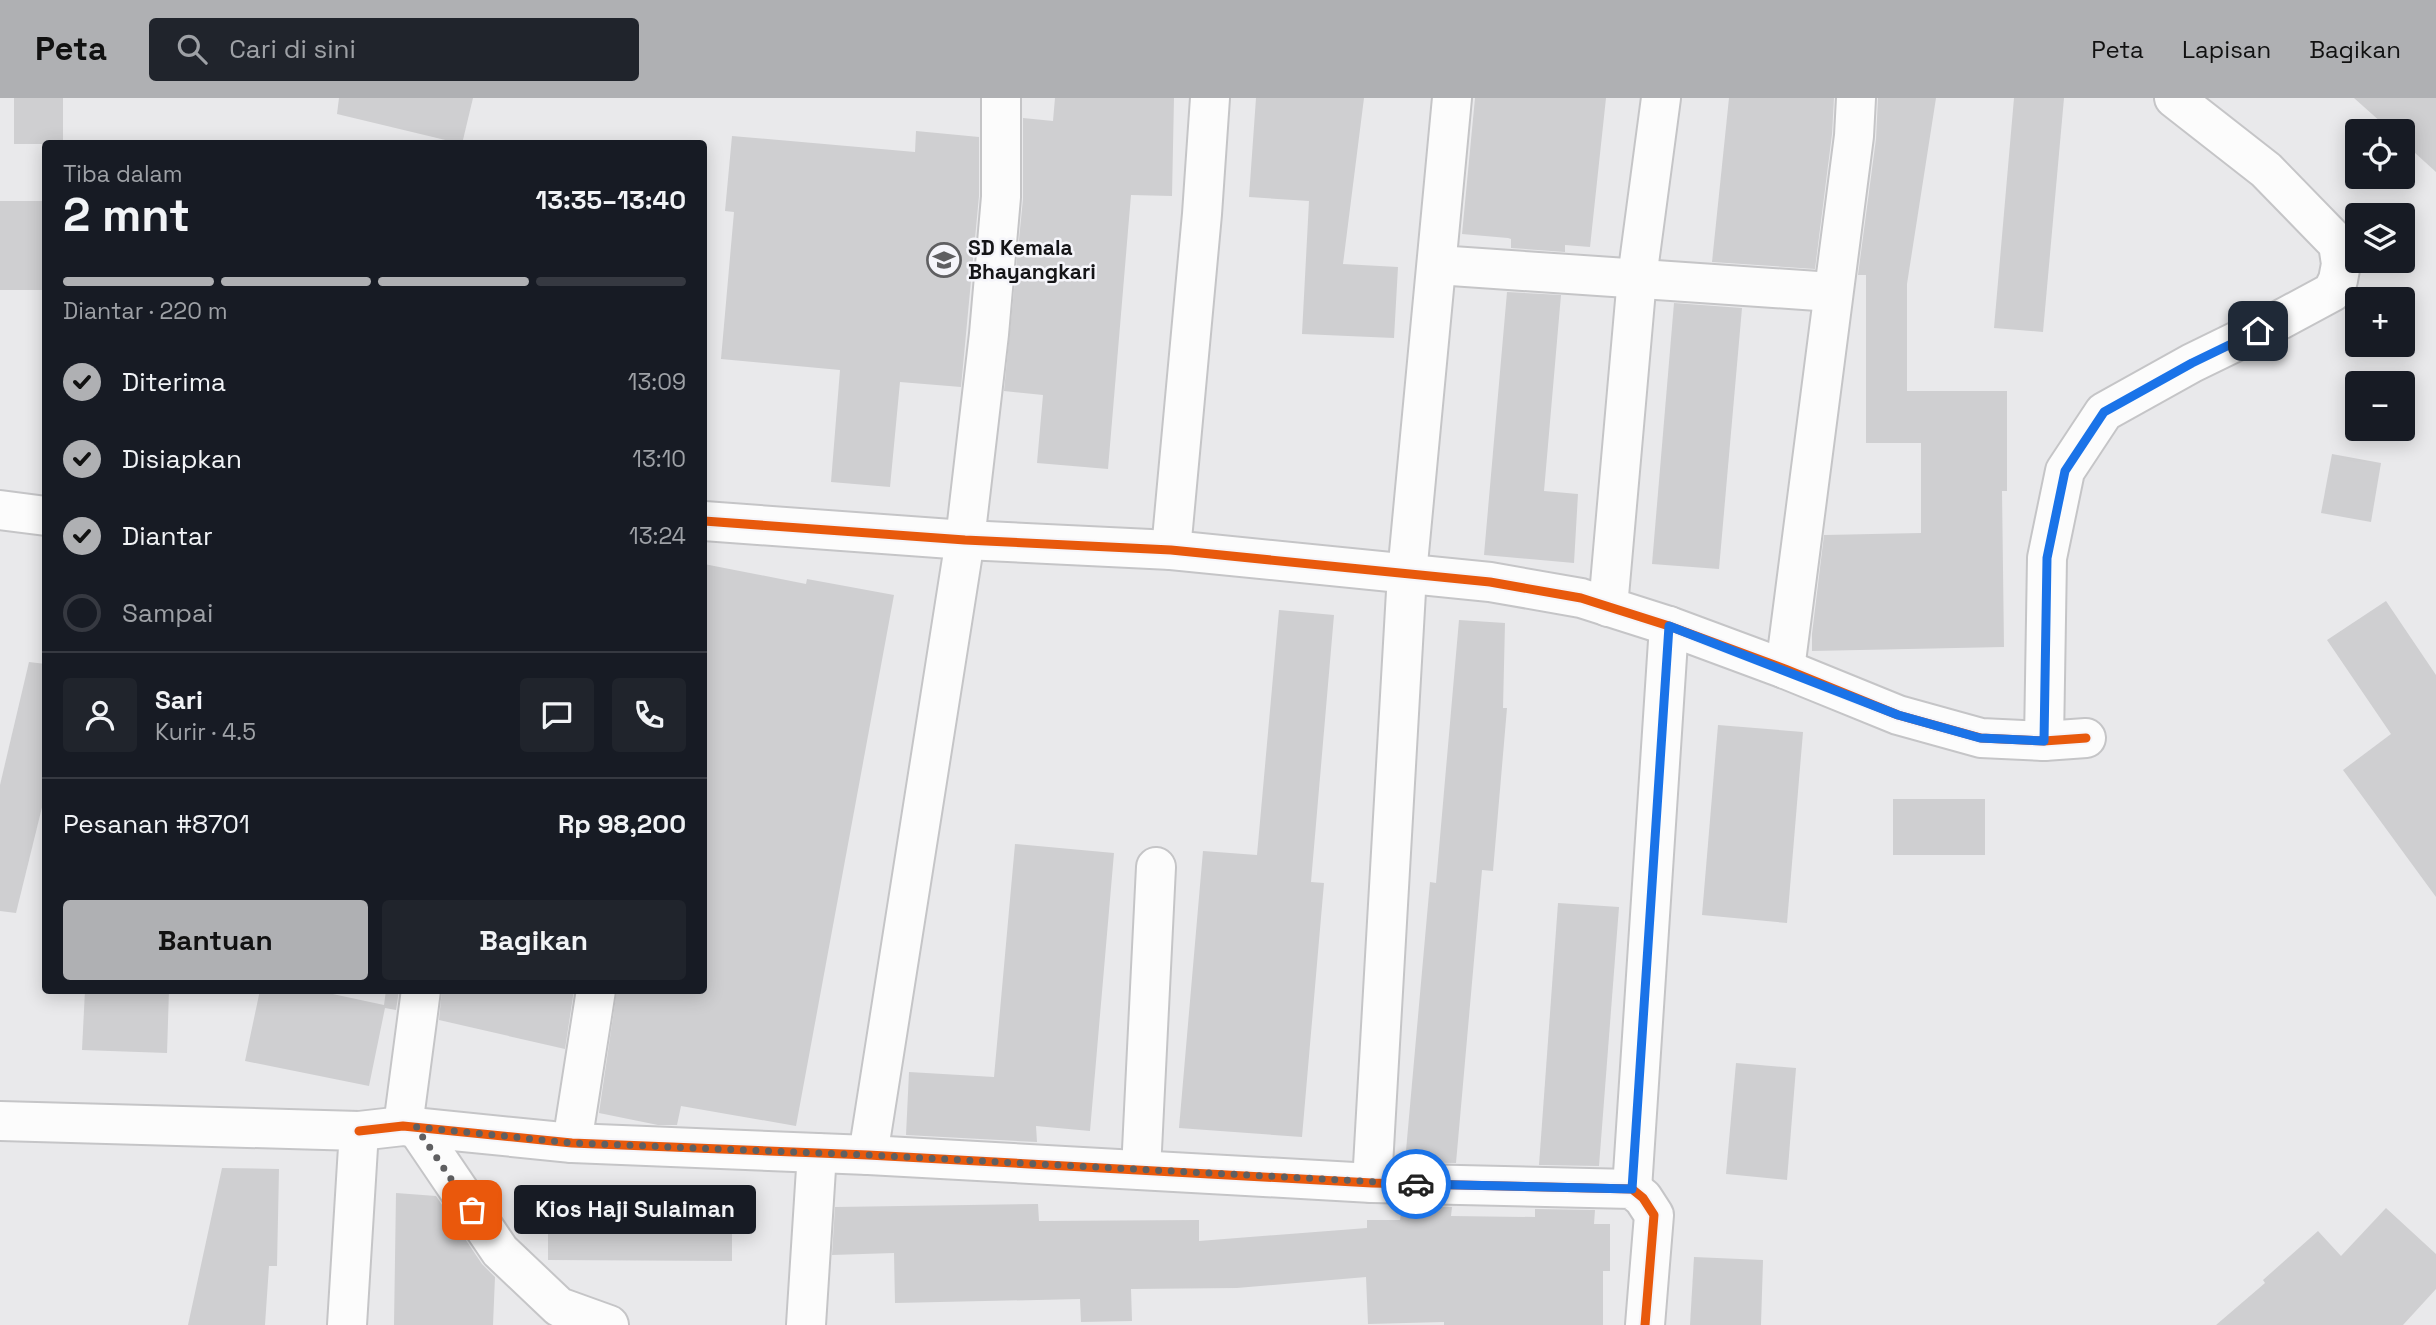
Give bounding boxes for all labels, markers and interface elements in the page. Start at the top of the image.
search box [149,18,639,81]
text: Peta [35,28,107,70]
icon: search [173,30,211,68]
text: Cari di sini [229,32,356,66]
text: Peta [2091,34,2144,65]
text: Lapisan [2182,34,2271,65]
text: Bagikan [2309,34,2401,65]
map controls [2345,119,2415,441]
button: locate [2345,119,2415,189]
text: Tiba dalam [63,159,183,189]
text: 13:35–13:40 [535,183,686,217]
text: 2 mnt [63,186,190,244]
button: layers [2345,203,2415,273]
place label: SD Kemala Bhayangkari [968,234,1096,285]
school or university icon: SD Kemala Bhayangkari [925,241,963,279]
button: + [2345,287,2415,357]
text: Diantar · 220 m [63,296,228,326]
pin [2228,301,2288,361]
icon: home [2239,312,2277,350]
icon: check [63,363,101,401]
text: Diterima [122,365,226,399]
text: 13:09 [628,367,686,397]
button: − [2345,371,2415,441]
icon: check [63,440,101,478]
text: Disiapkan [122,442,242,476]
text: 13:10 [632,444,686,474]
icon: check [63,517,101,555]
text: Diantar [122,519,213,553]
text: 13:24 [629,521,686,551]
text: Sampai [122,596,213,630]
button: person [63,678,137,752]
button: chat [520,678,594,752]
button: phone [612,678,686,752]
text: Sari [155,683,203,717]
text: Kurir · 4.5 [155,717,256,747]
text: Pesanan #8701 [63,807,250,841]
text: Rp 98,200 [558,807,686,841]
button: Bantuan [63,900,368,980]
button: Bagikan [382,900,686,980]
courier [1381,1149,1451,1219]
icon: car [1397,1165,1435,1203]
pin [442,1180,502,1240]
callout: Kios Haji Sulaiman [514,1186,756,1234]
icon: bag [453,1191,491,1229]
text: Kios Haji Sulaiman [535,1194,735,1224]

